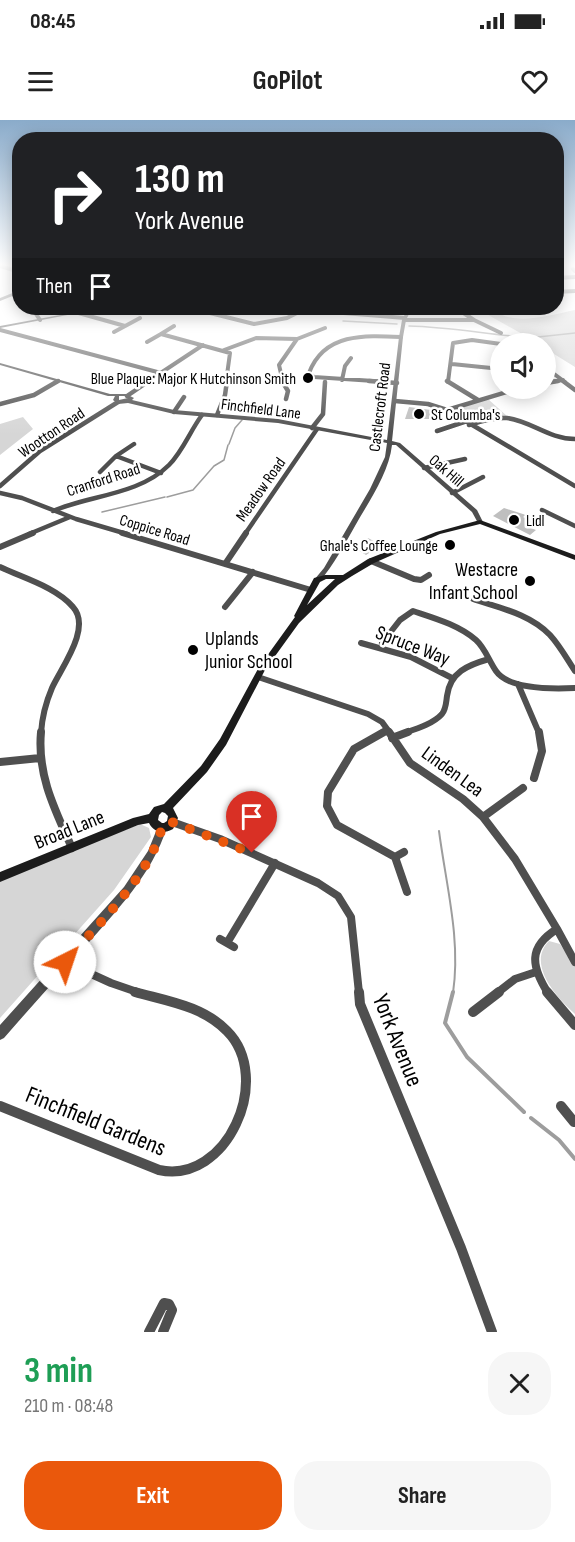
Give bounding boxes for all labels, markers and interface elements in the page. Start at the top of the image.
text: 08:45 [30,8,76,35]
icon: menu [24,65,57,98]
text: GoPilot [253,65,322,97]
icon: heart [518,65,551,98]
text: 130 m [135,154,225,205]
icon: right [36,156,114,234]
text: York Avenue [135,205,244,237]
icon: arrive [84,270,117,303]
text: Then [36,273,72,300]
map controls [490,333,556,399]
button: sound [490,333,556,399]
street label: Castlecroft Road [366,362,395,453]
place label: Blue Plaque: Major K Hutchinson Smith [91,370,296,389]
marker: Blue Plaque: Major K Hutchinson Smith [301,371,315,385]
street label: Finchfield Lane [220,395,302,424]
street label: Wootton Road [15,404,89,462]
place label: St Columba's [431,406,501,425]
marker: St Columba's [412,407,426,421]
street label: Oak Hill [425,451,467,491]
street label: Meadow Road [232,454,290,525]
street label: Cranford Road [64,460,143,501]
street label: Coppice Road [117,511,192,550]
place label: Lidl [526,512,545,531]
marker: Lidl [507,513,521,527]
place label: Ghale's Coffee Lounge [320,537,438,556]
marker: Ghale's Coffee Lounge [443,538,457,552]
place label: Westacre Infant School [429,558,518,605]
marker: Westacre Infant School [523,574,537,588]
street label: Spruce Way [372,621,454,671]
place label: Uplands Junior School [204,627,292,674]
marker: Uplands Junior School [186,643,200,657]
street label: Linden Lea [417,741,488,802]
pin [226,791,277,853]
icon: arrive [235,800,268,833]
street label: Broad Lane [31,805,108,855]
position arrow [33,930,97,994]
street label: York Avenue [366,990,429,1091]
street label: Finchfield Gardens [21,1080,170,1163]
text: 3 min [24,1350,93,1393]
button: close [488,1352,551,1415]
text: 210 m · 08:48 [24,1394,113,1418]
button: Exit [24,1461,282,1530]
button: Share [294,1461,551,1530]

